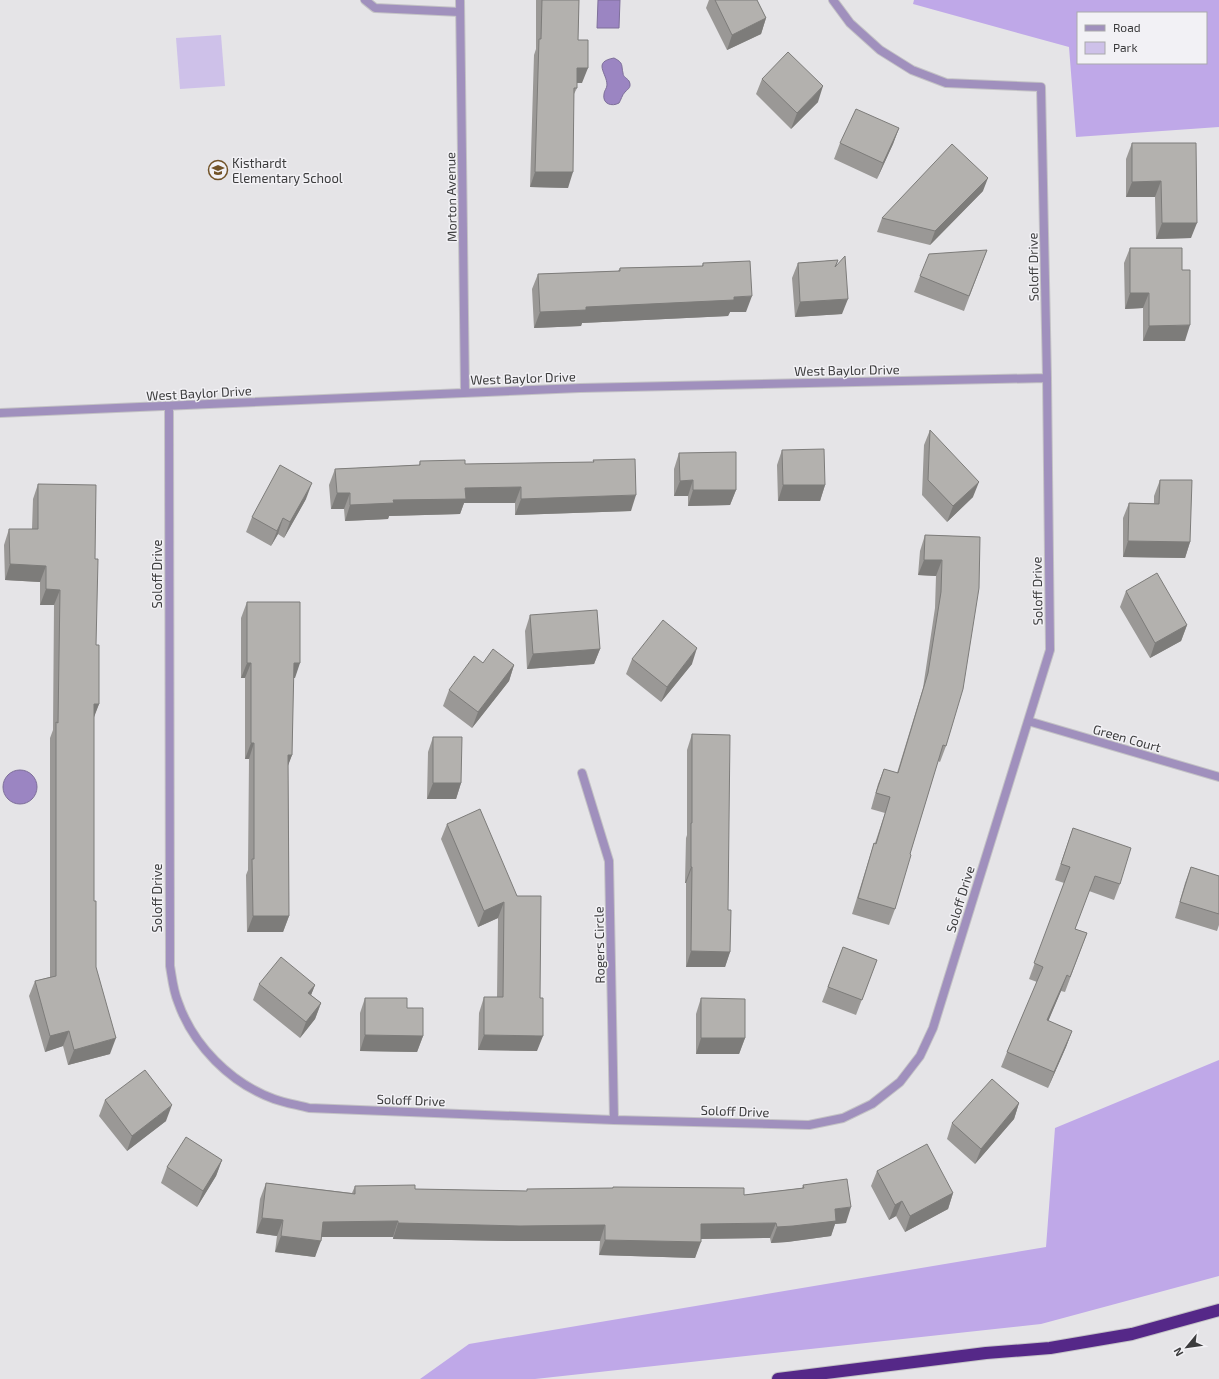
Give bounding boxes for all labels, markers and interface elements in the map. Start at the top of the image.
legend [1077,12,1207,64]
text: Road [1113,20,1141,34]
text: Park [1113,40,1138,54]
street label: Morton Avenue [442,152,460,242]
place label: Kisthardt Elementary School [232,155,343,186]
school or university icon: Kisthardt Elementary School [207,159,229,181]
street label: Soloff Drive [1024,232,1042,302]
street label: West Baylor Drive [794,361,900,379]
street label: West Baylor Drive [470,368,576,388]
street label: West Baylor Drive [146,382,252,404]
street label: Soloff Drive [149,540,165,608]
street label: Soloff Drive [1028,556,1046,626]
street label: Green Court [1091,721,1163,755]
street label: Soloff Drive [149,864,165,932]
street label: Soloff Drive [942,864,978,934]
street label: Rogers Circle [590,906,608,984]
street label: Soloff Drive [376,1091,446,1109]
street label: Soloff Drive [700,1102,770,1120]
north arrow [1167,1327,1207,1367]
text: N [1170,1345,1185,1359]

